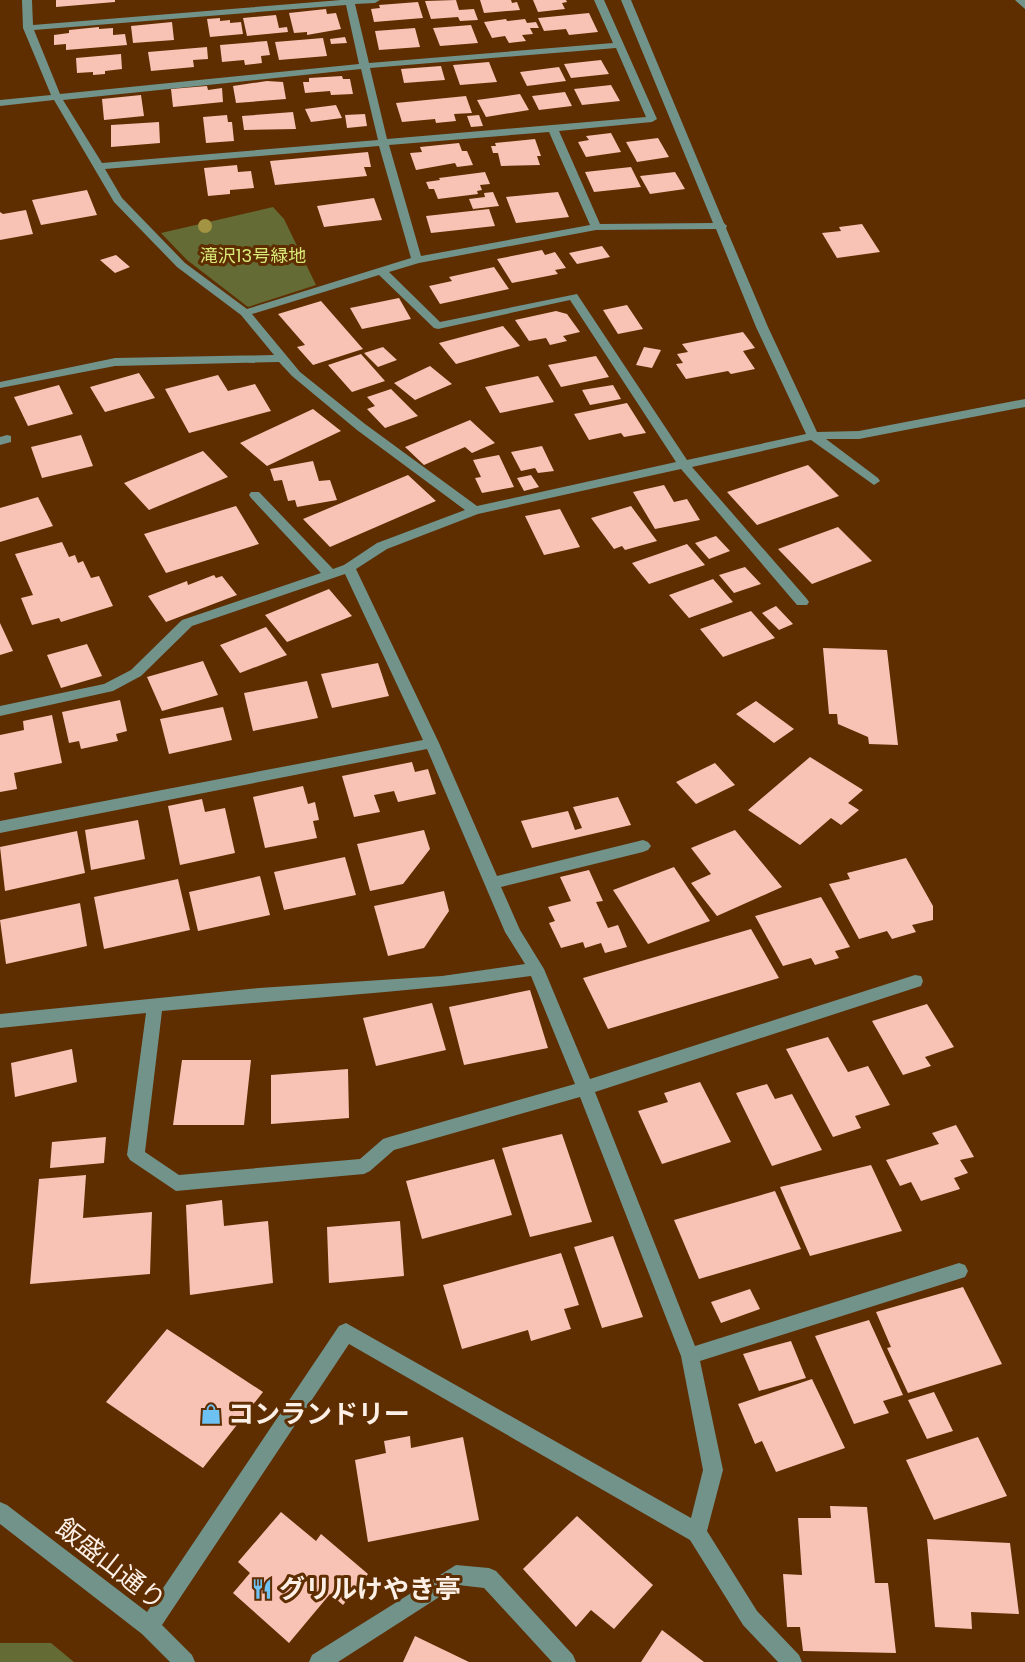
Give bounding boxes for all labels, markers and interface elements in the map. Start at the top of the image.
park label: 滝沢13号緑地 [200,243,306,268]
place label: コンランドリー [228,1396,410,1432]
shop icon: コンランドリー [199,1402,223,1426]
street label: 飯盛山通り [49,1510,173,1618]
place label: グリルけやき亭 [279,1571,461,1607]
restaurant icon: グリルけやき亭 [250,1577,274,1601]

